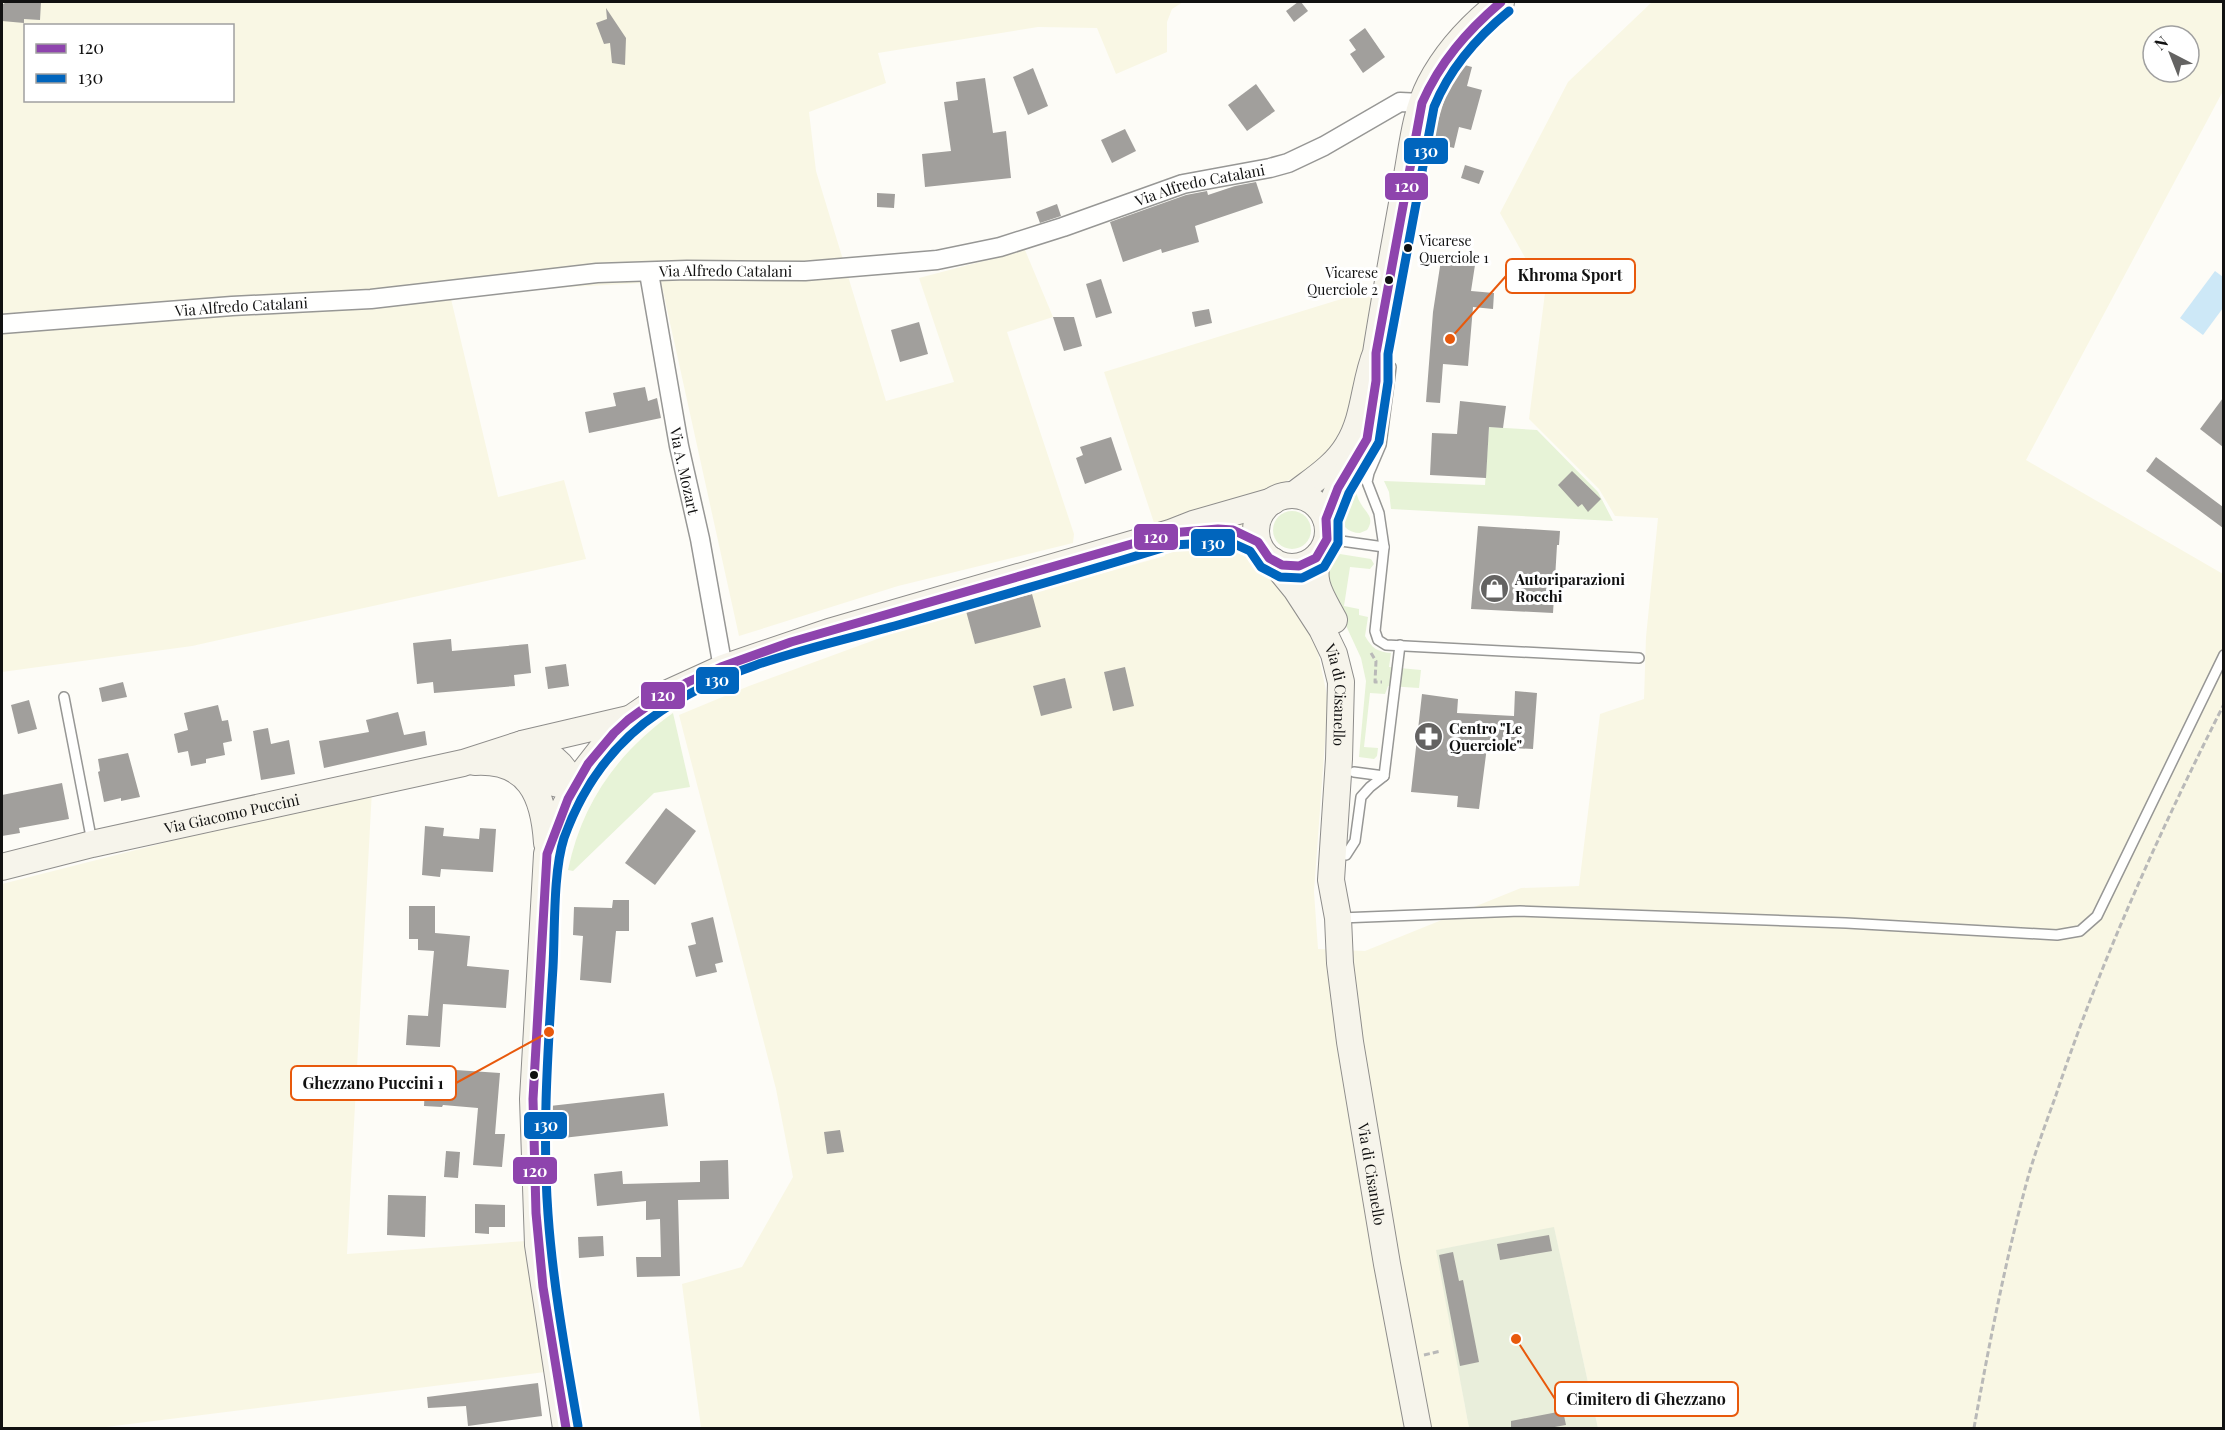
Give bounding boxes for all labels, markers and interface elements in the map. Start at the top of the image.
legend [24,24,234,102]
north arrow [2141,24,2201,84]
text: N [2149,31,2172,54]
text: 120 [78,35,104,59]
text: 130 [78,65,103,89]
line badge: 130 [1403,137,1449,165]
text: 130 [1414,140,1438,161]
street label: Via Alfredo Catalani [1131,159,1267,211]
line badge: 120 [1384,172,1429,201]
text: 120 [1395,175,1419,196]
place label: Vicarese Querciole 1 [1418,231,1489,267]
marker: Vicarese Querciole 1 [1402,242,1414,254]
callout: Khroma Sport [1506,259,1635,293]
street label: Via Alfredo Catalani [658,260,793,281]
place label: Vicarese Querciole 2 [1307,263,1378,299]
text: Khroma Sport [1518,264,1623,285]
marker: Vicarese Querciole 2 [1383,274,1395,286]
street label: Via Alfredo Catalani [173,292,309,321]
street label: Via A. Mozart [666,425,704,517]
line badge: 120 [1133,523,1179,551]
text: 120 [1144,526,1168,547]
line badge: 130 [1190,528,1236,557]
text: 130 [1201,532,1225,553]
place label: Autoriparazioni Rocchi [1514,569,1625,606]
shop icon: Autoriparazioni Rocchi [1478,572,1510,604]
street label: Via di Cisanello [1320,639,1351,746]
line badge: 130 [695,666,740,695]
text: 130 [705,669,729,690]
line badge: 120 [640,681,686,710]
text: 120 [651,684,675,705]
place label: Centro "Le Querciole" [1449,718,1523,755]
pharmacy icon: Centro "Le Querciole" [1412,721,1444,753]
street label: Via Giacomo Puccini [161,789,302,838]
callout: Ghezzano Puccini 1 [291,1066,456,1100]
unlabelled marker [528,1069,540,1081]
text: Ghezzano Puccini 1 [302,1072,444,1093]
line badge: 130 [523,1111,568,1140]
text: 130 [534,1114,558,1135]
street label: Via di Cisanello [1353,1120,1390,1227]
line badge: 120 [512,1156,558,1185]
text: 120 [523,1160,547,1181]
callout: Cimitero di Ghezzano [1555,1382,1738,1416]
text: Cimitero di Ghezzano [1566,1388,1726,1409]

